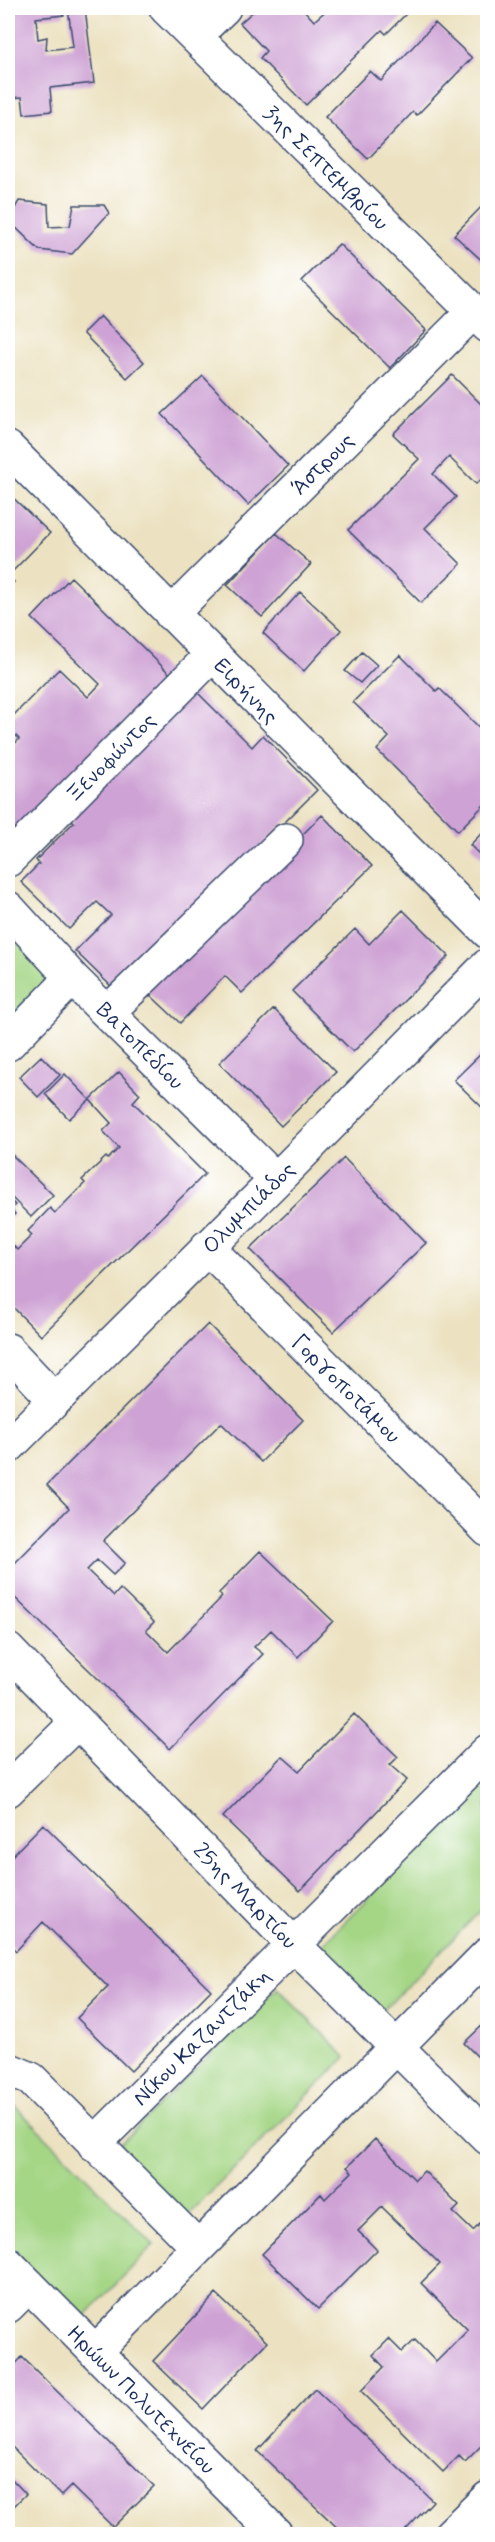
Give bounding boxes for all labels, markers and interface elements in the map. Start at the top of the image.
street label: 3ης Σεπτεμβρίου [257,100,394,237]
street label: Άστρους [286,427,361,502]
street label: Ειρήνης [207,652,284,730]
street label: Ξενοφώντος [60,707,163,810]
street label: Βατοπεδίου [90,997,190,1096]
street label: Ολυμπιάδος [197,1156,302,1261]
street label: Γοργοποτάμου [285,1329,406,1450]
street label: 25ης Μαρτίου [187,1837,303,1956]
street label: Νίκου Καζαντζάκη [127,1962,277,2112]
street label: Ηρώων Πολυτεχνείου [60,2320,221,2481]

